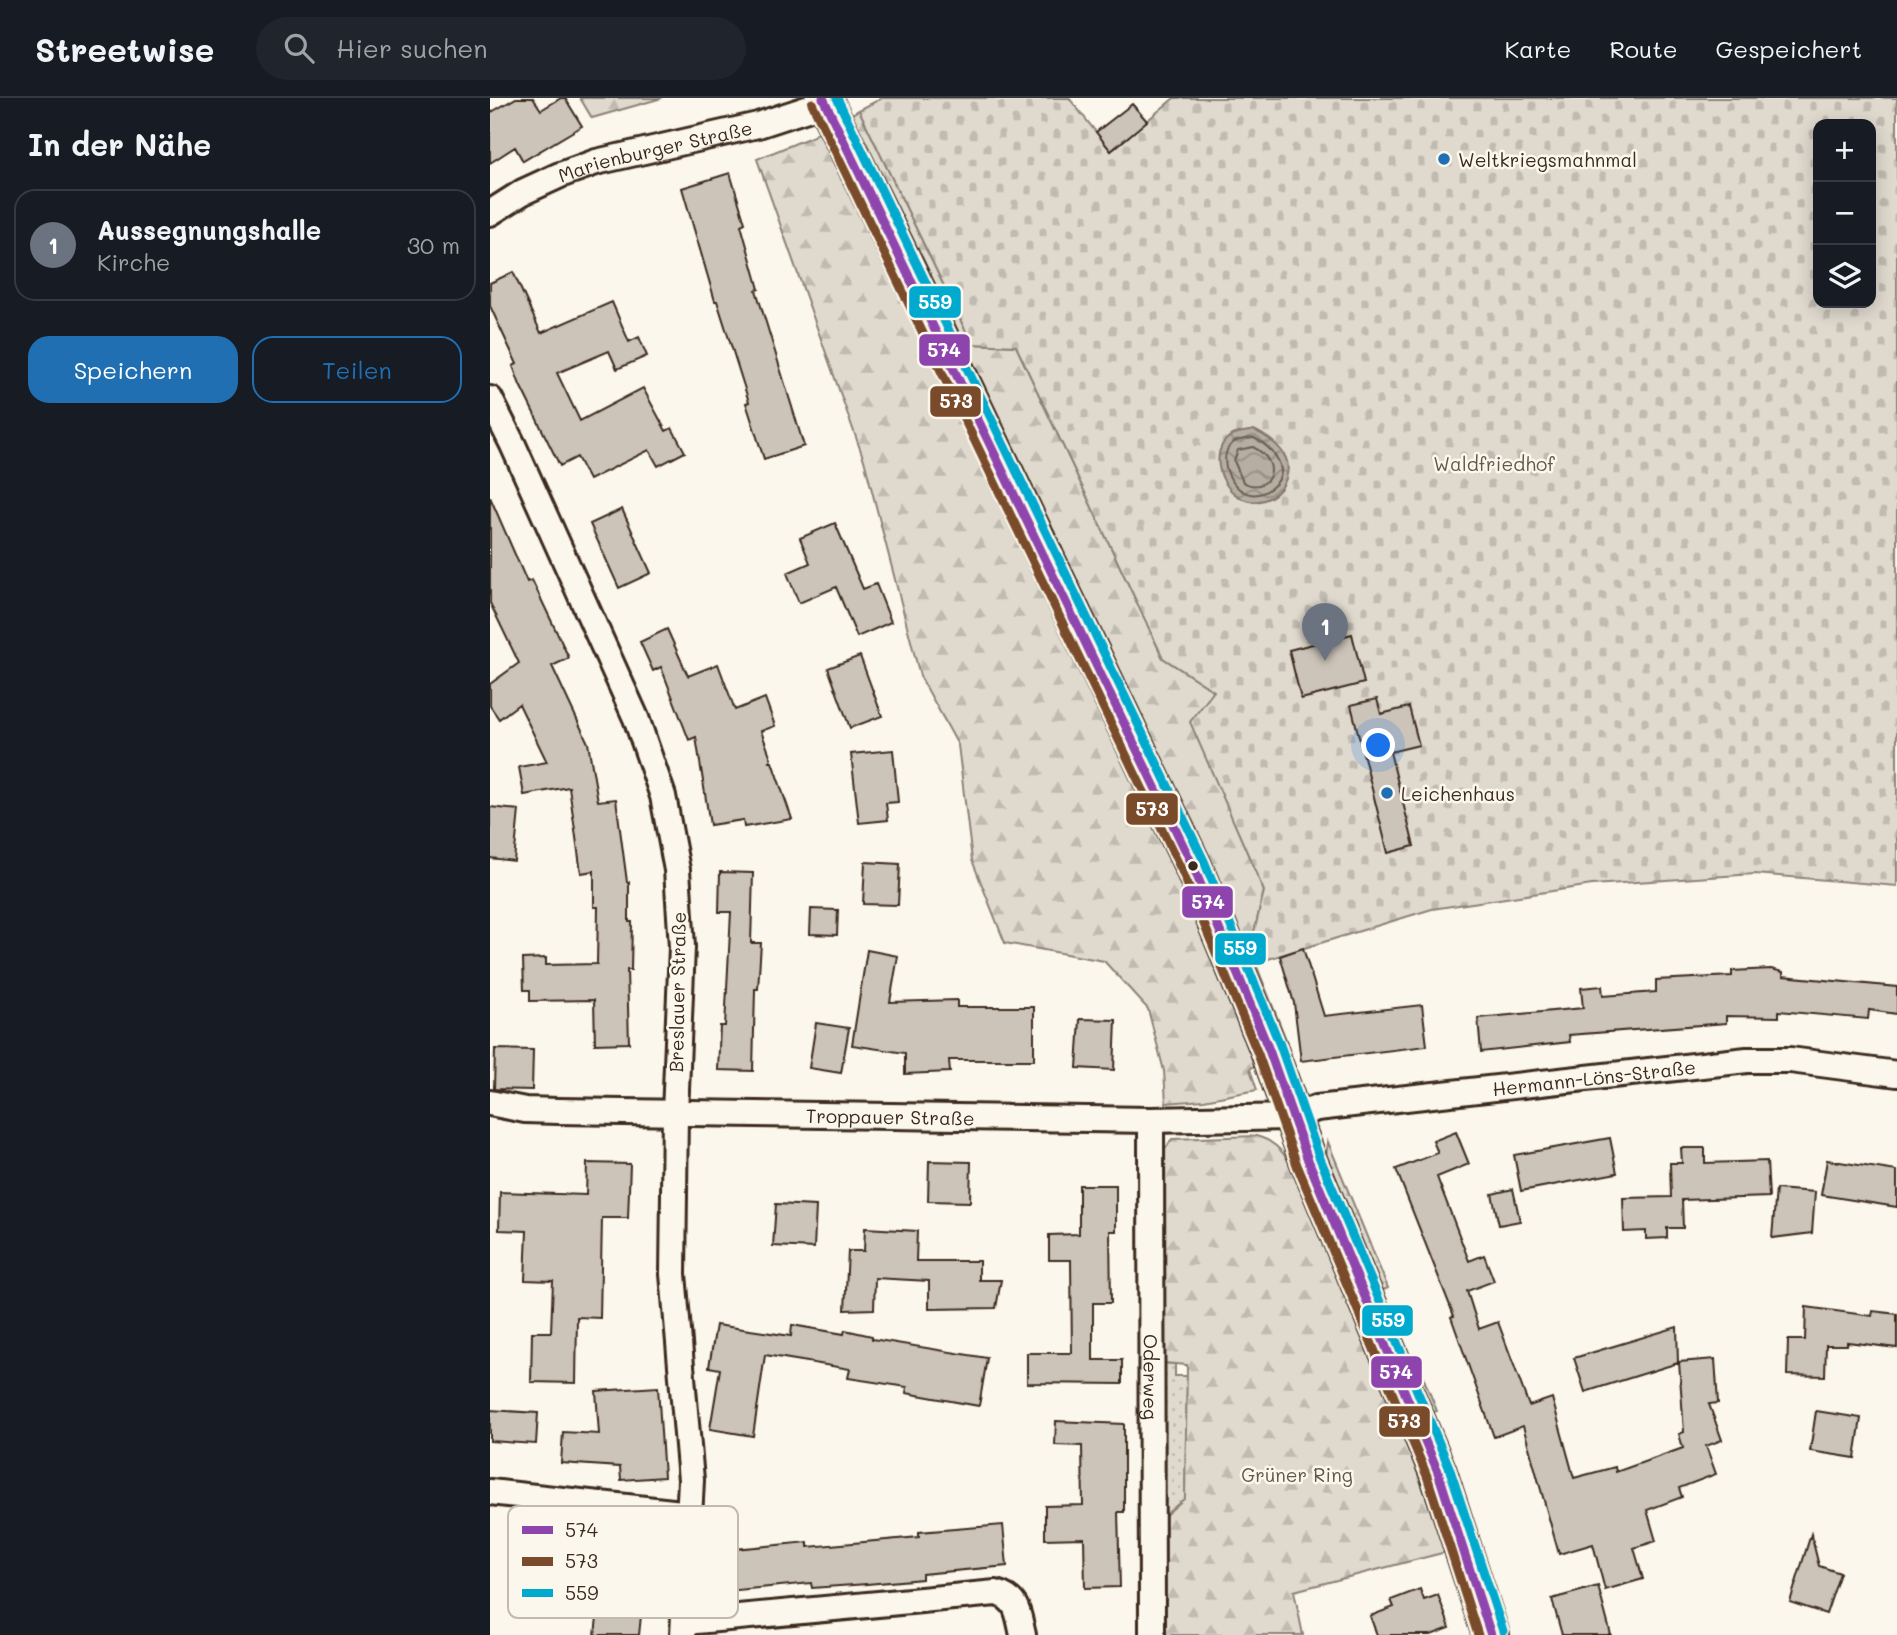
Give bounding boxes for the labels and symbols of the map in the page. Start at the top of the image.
street label: Marienburger Straße [554,114,754,187]
place label: Weltkriegsmahnmal [1458,147,1637,172]
marker: Weltkriegsmahnmal [1436,151,1452,167]
line badge: 559 [908,285,962,319]
text: 559 [918,289,952,314]
line badge: 574 [918,333,971,367]
text: 574 [927,337,961,362]
line badge: 573 [929,385,982,418]
text: 573 [939,388,973,413]
park label: Waldfriedhof [1433,451,1555,476]
pin: 1 [1302,603,1348,661]
your location [1361,728,1395,762]
place label: Leichenhaus [1401,781,1515,806]
marker: Leichenhaus [1379,785,1395,801]
line badge: 573 [1125,792,1179,826]
text: 573 [1135,796,1169,821]
unlabelled marker [1186,859,1200,873]
line badge: 574 [1181,885,1234,919]
text: 574 [1191,889,1225,914]
street label: Breslauer Straße [663,911,691,1073]
line badge: 559 [1214,932,1267,966]
text: 559 [1223,935,1257,960]
street label: Hermann-Löns-Straße [1491,1053,1697,1101]
street label: Troppauer Straße [806,1102,975,1130]
line badge: 559 [1361,1304,1414,1337]
text: 559 [1371,1307,1405,1332]
street label: Oderweg [1139,1334,1164,1420]
line badge: 574 [1370,1355,1423,1389]
text: 574 [1379,1359,1413,1384]
line badge: 573 [1378,1405,1431,1438]
text: 573 [1387,1408,1421,1433]
park label: Grüner Ring [1241,1462,1353,1487]
legend [508,1506,738,1618]
text: 574 [565,1517,598,1542]
text: 573 [565,1548,598,1573]
text: 559 [565,1580,598,1605]

